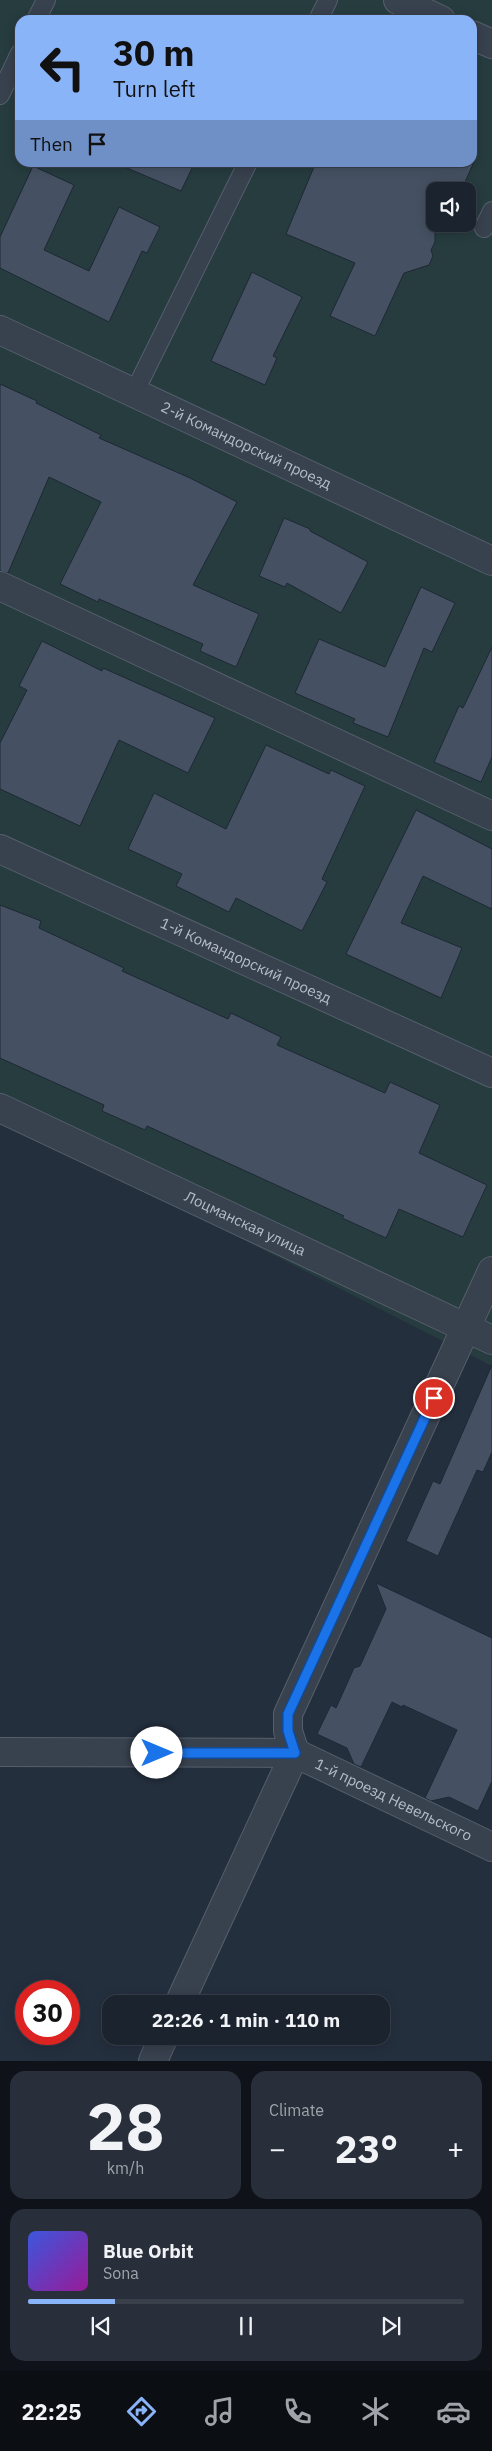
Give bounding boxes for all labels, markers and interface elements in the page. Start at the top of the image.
text: 30 m [113,30,195,76]
icon: left [30,35,95,100]
text: Turn left [113,74,196,103]
icon: arrive [83,130,111,158]
text: Then [30,132,73,156]
map controls [426,182,476,232]
button: sound [426,182,476,232]
street label: 2-й Командорский проезд [158,397,335,493]
street label: 1-й Командорский проезд [157,913,335,1008]
street label: Лоцманская улица [182,1186,309,1260]
pin [413,1377,455,1419]
icon: arrive [420,1384,448,1412]
position arrow [130,1726,182,1778]
street label: 1-й проезд Невельского [312,1754,475,1845]
speed limit sign: 30 [15,1980,80,2045]
text: 22:26 · 1 min · 110 m [152,2008,340,2032]
text: 28 [86,2083,165,2168]
text: Climate [269,2100,324,2120]
text: 23° [335,2124,398,2173]
text: − [269,2130,286,2167]
text: + [447,2130,464,2167]
text: km/h [107,2158,144,2178]
text: Blue Orbit [103,2239,193,2263]
text: Sona [103,2263,139,2283]
icon: previous [87,2312,115,2340]
icon: pause [232,2312,260,2340]
icon: next [377,2312,405,2340]
icon: directions [124,2394,159,2429]
icon: music [202,2394,237,2429]
icon: phone [280,2394,315,2429]
icon: climate [358,2394,393,2429]
icon: car [436,2394,471,2429]
text: 22:25 [21,2397,81,2426]

